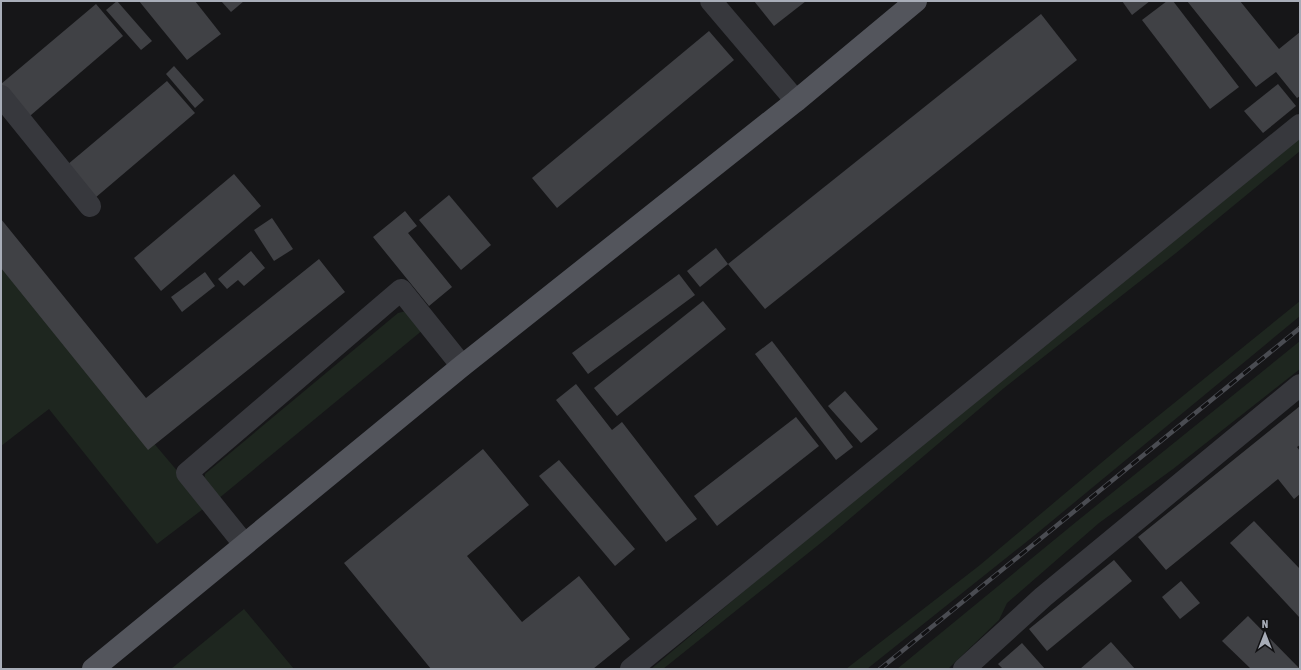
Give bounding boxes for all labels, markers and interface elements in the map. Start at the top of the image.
north arrow [1245,614,1285,654]
text: N [1262,618,1268,630]

